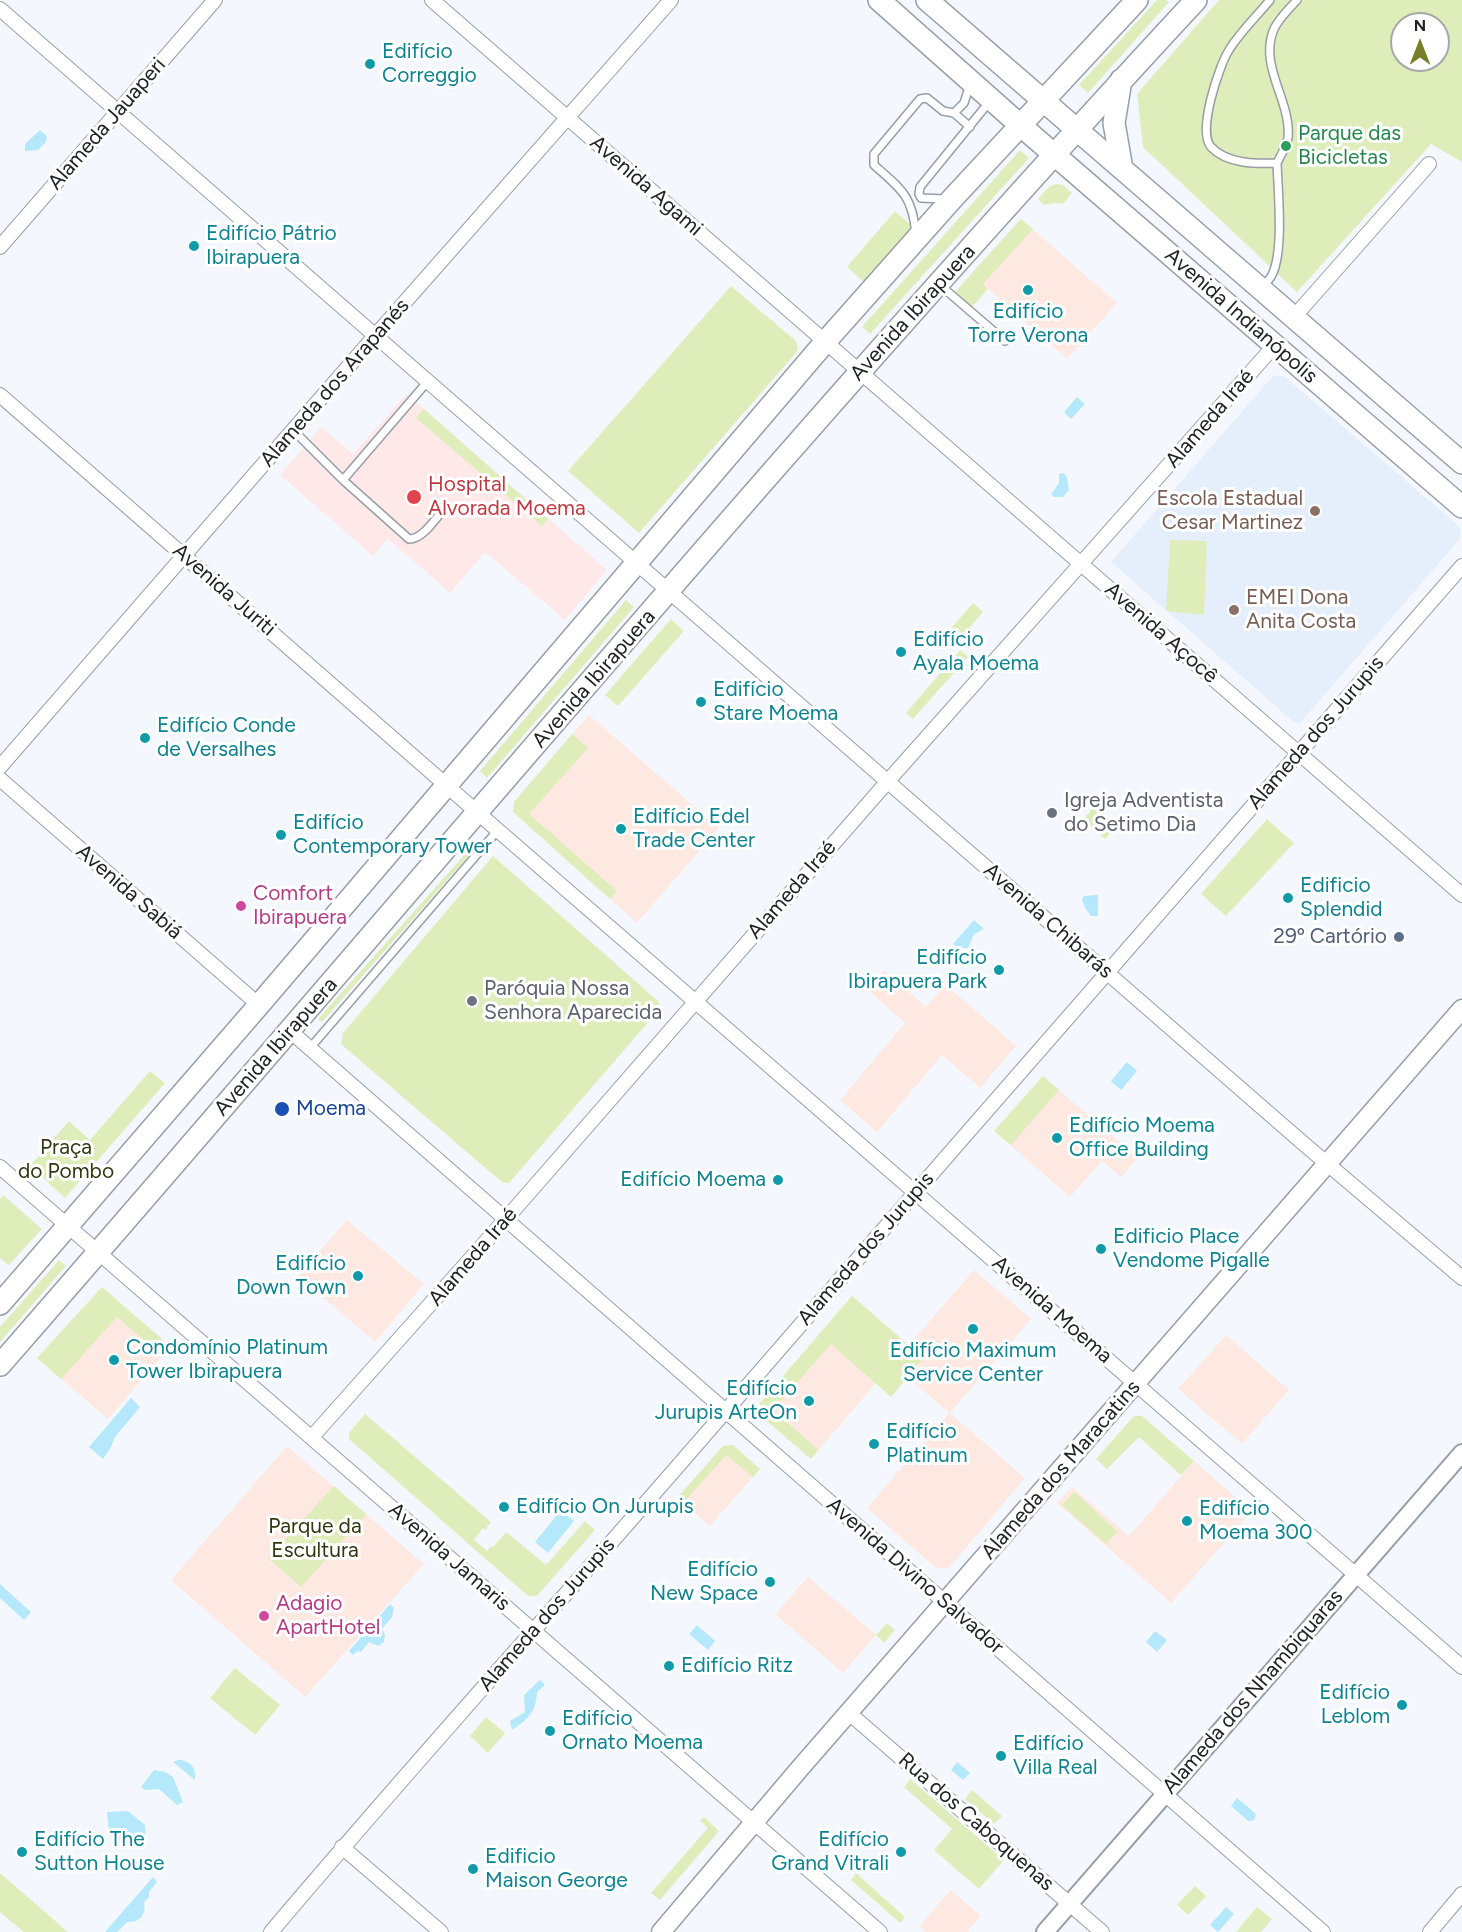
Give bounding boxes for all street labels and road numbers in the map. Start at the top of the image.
street label: Alameda Jauaperi [43,53,171,195]
street label: Avenida Agami [585,130,707,242]
street label: Avenida Ibirapuera [845,240,981,386]
street label: Avenida Indianópolis [1160,243,1322,389]
street label: Alameda dos Arapanés [255,294,415,472]
street label: Alameda Iraé [1160,365,1260,473]
street label: Avenida Juriti [167,538,281,642]
street label: Avenida Açocê [1099,577,1223,689]
street label: Avenida Ibirapuera [527,605,661,753]
street label: Alameda dos Jurupis [1243,651,1389,815]
street label: Alameda Iraé [742,836,842,944]
street label: Avenida Sabiá [71,839,187,945]
street label: Avenida Chibarás [978,858,1118,984]
street label: Avenida Ibirapuera [209,973,343,1121]
street label: Alameda dos Jurupis [793,1167,939,1331]
street label: Alameda Iraé [423,1203,523,1311]
street label: Avenida Moema [987,1251,1117,1369]
street label: Alameda dos Maracatins [976,1375,1146,1565]
street label: Avenida Divino Salvador [821,1492,1009,1660]
street label: Avenida Jamaris [383,1497,515,1617]
street label: Alameda dos Jurupis [474,1533,620,1697]
street label: Alameda dos Nhambiquaras [1157,1585,1349,1799]
street label: Rua dos Caboquenas [893,1748,1059,1896]

